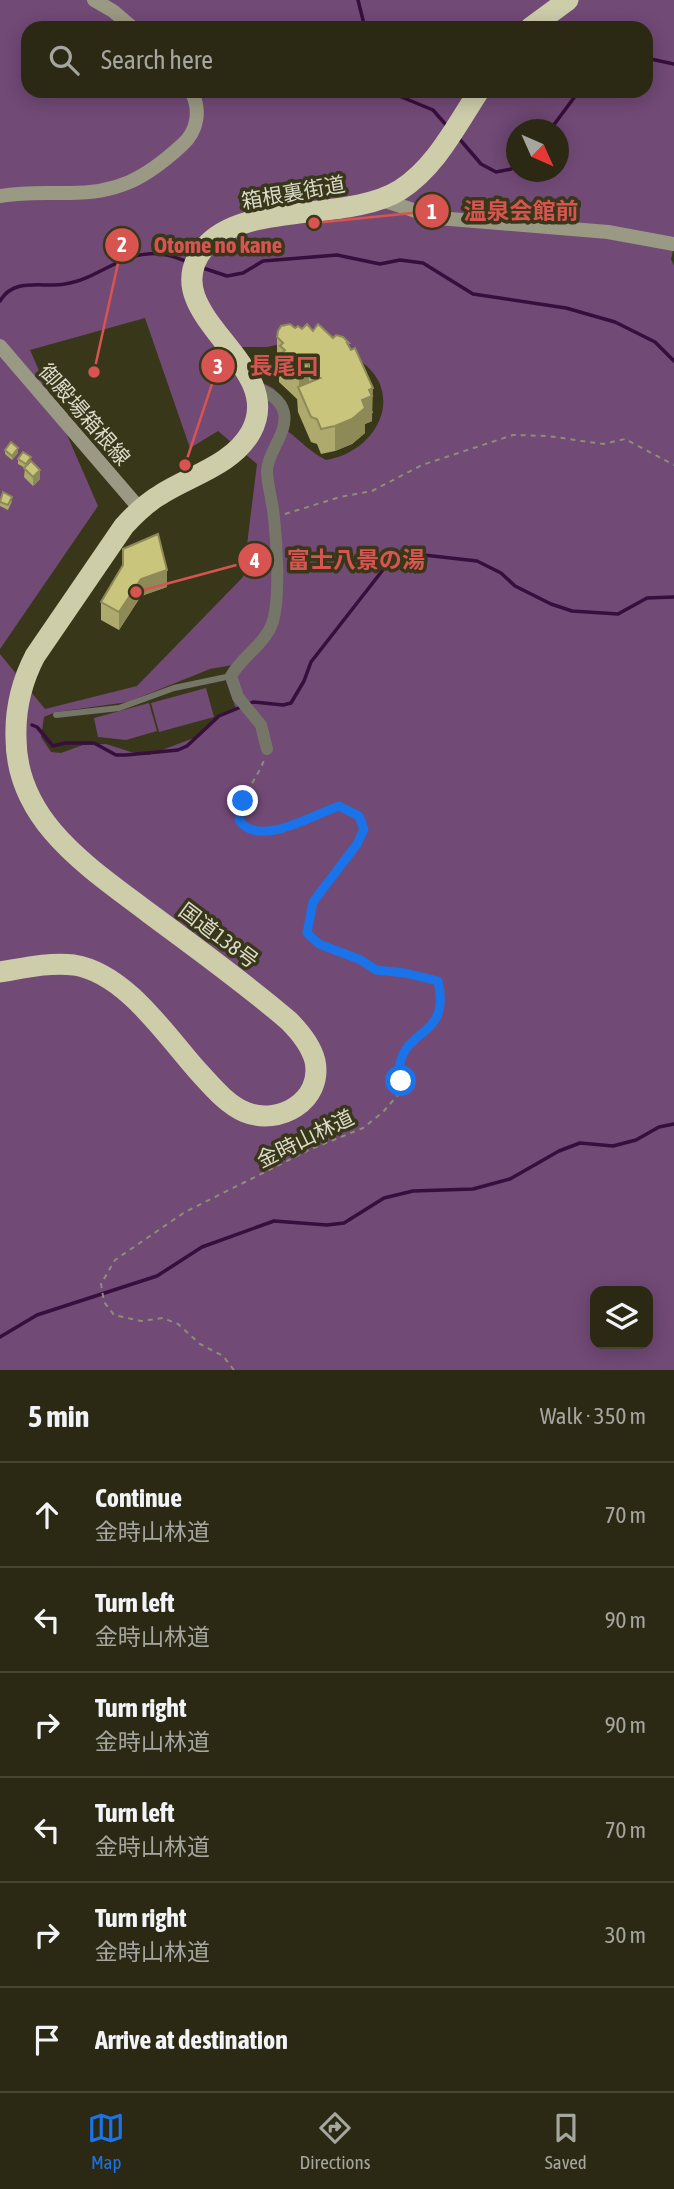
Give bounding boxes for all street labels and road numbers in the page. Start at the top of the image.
street label: 箱根裏街道 [239,171,347,213]
street label: 御殿場箱根線 [35,359,135,469]
street label: 国道138号 [175,898,263,972]
street label: 金時山林道 [253,1104,357,1172]

